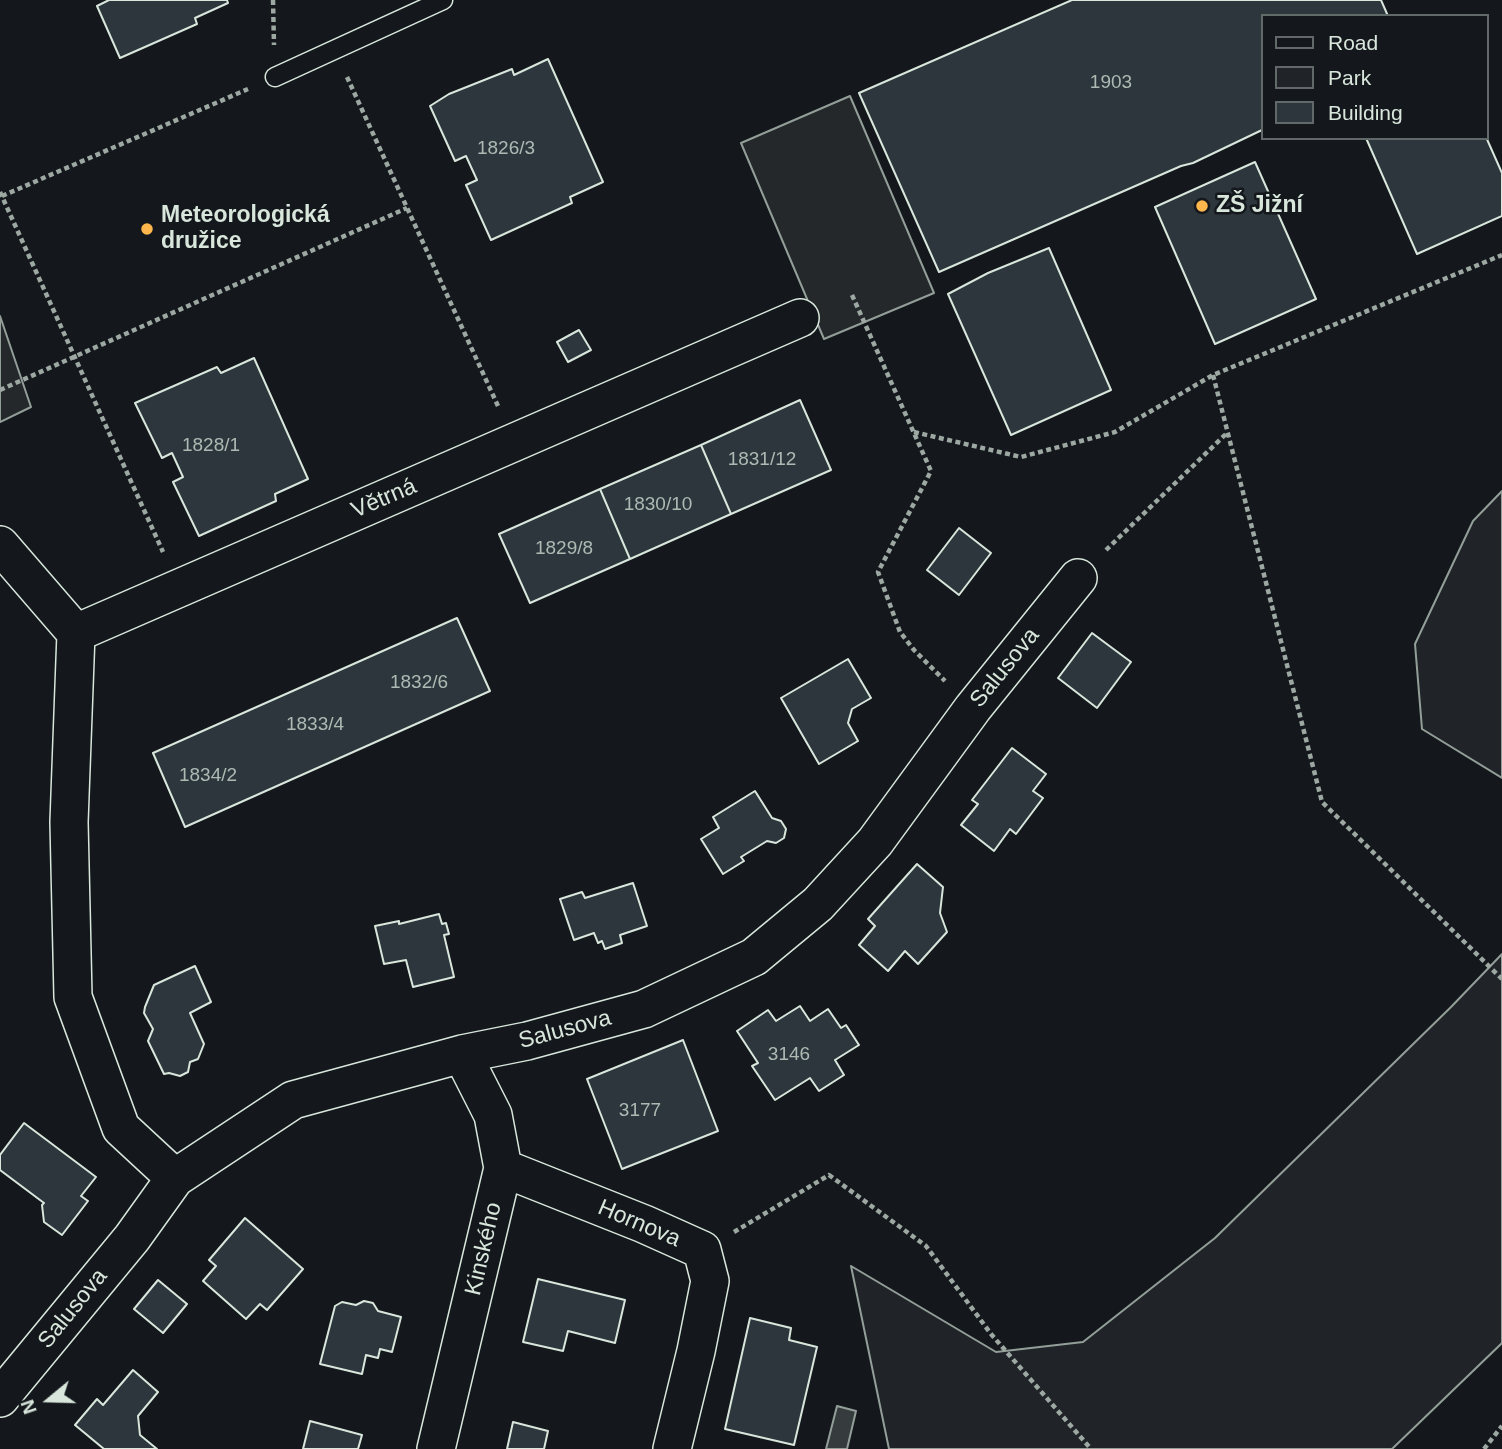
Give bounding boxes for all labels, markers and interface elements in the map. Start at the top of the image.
legend [1260,14,1488,140]
text: Road [1328,31,1378,54]
text: Park [1328,66,1371,89]
house number: 1903 [1090,72,1132,94]
text: Building [1328,101,1403,124]
house number: 1826/3 [477,138,535,160]
place label: ZŠ Jižní [1216,192,1303,220]
marker: ZŠ Jižní [1194,198,1210,214]
place label: Meteorologická družice [161,202,330,256]
marker: Meteorologická družice [139,221,155,237]
house number: 1828/1 [182,435,240,457]
house number: 1831/12 [728,449,796,471]
street label: Větrná [347,473,421,525]
house number: 1830/10 [624,494,692,516]
house number: 1829/8 [535,538,593,560]
street label: Salusova [965,623,1045,713]
house number: 1832/6 [390,672,448,694]
house number: 1833/4 [286,714,344,736]
house number: 1834/2 [179,765,237,787]
street label: Salusova [516,1004,614,1056]
house number: 3146 [768,1044,810,1066]
house number: 3177 [619,1100,661,1122]
street label: Hornova [594,1194,684,1254]
street label: Kinského [460,1200,508,1298]
street label: Salusova [33,1264,113,1354]
north arrow [14,1365,84,1435]
text: N [17,1397,41,1417]

